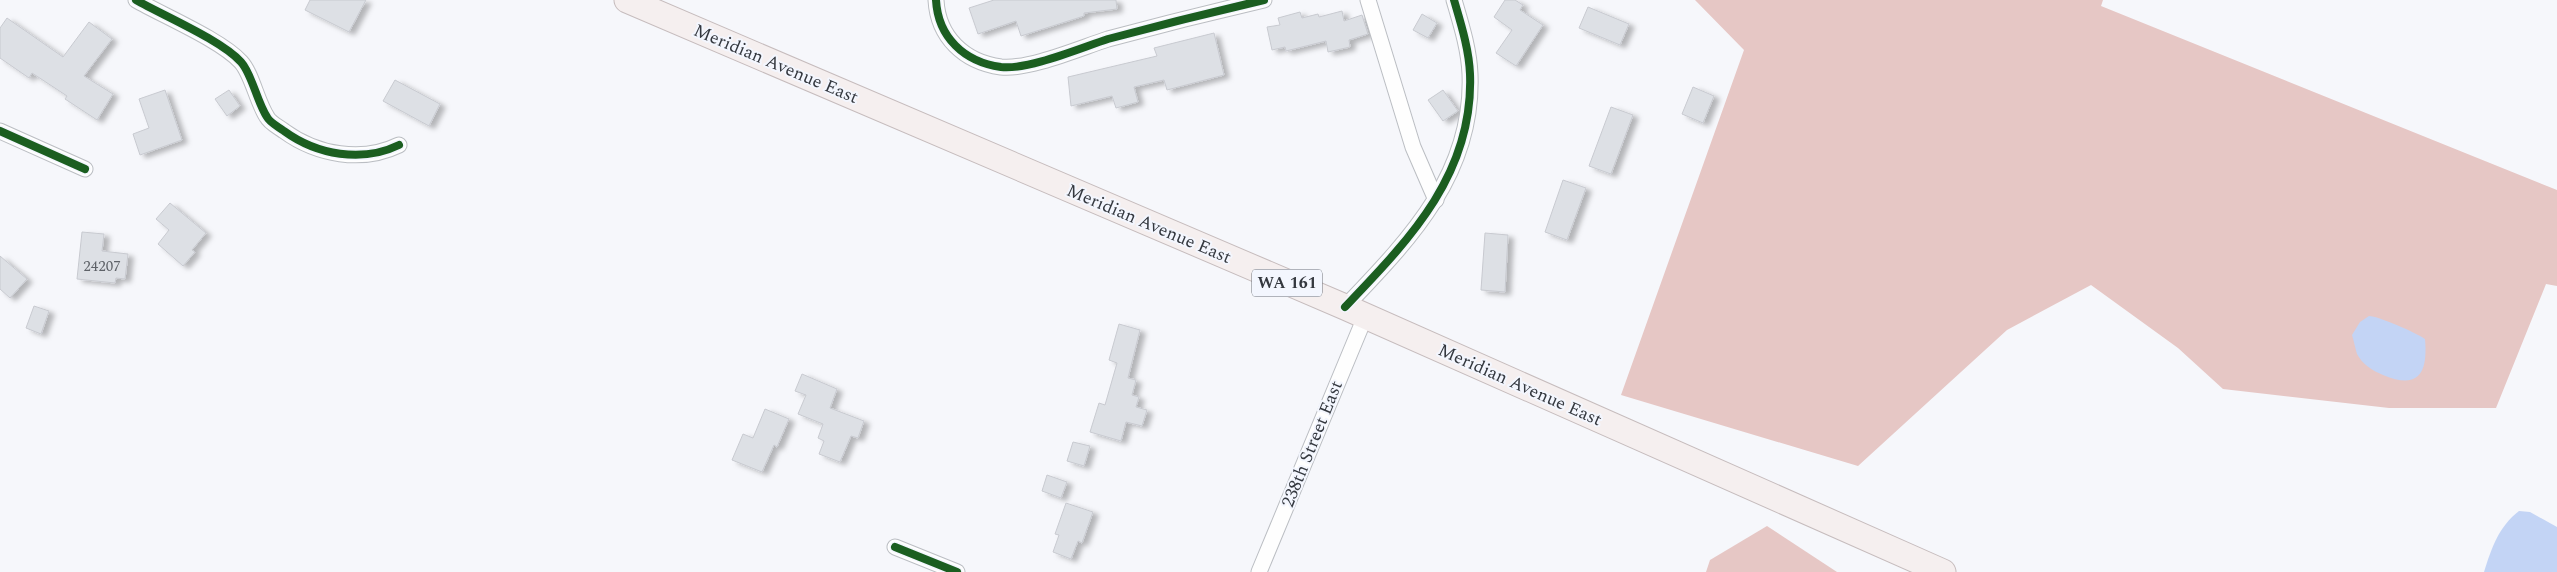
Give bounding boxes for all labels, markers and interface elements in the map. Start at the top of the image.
street label: Meridian Avenue East [689,17,863,111]
street label: Meridian Avenue East [1062,177,1236,271]
house number: 24207 [83,255,121,278]
road number: WA 161 [1252,270,1322,296]
street label: Meridian Avenue East [1434,337,1606,433]
street label: 238th Street East [1274,377,1350,511]

